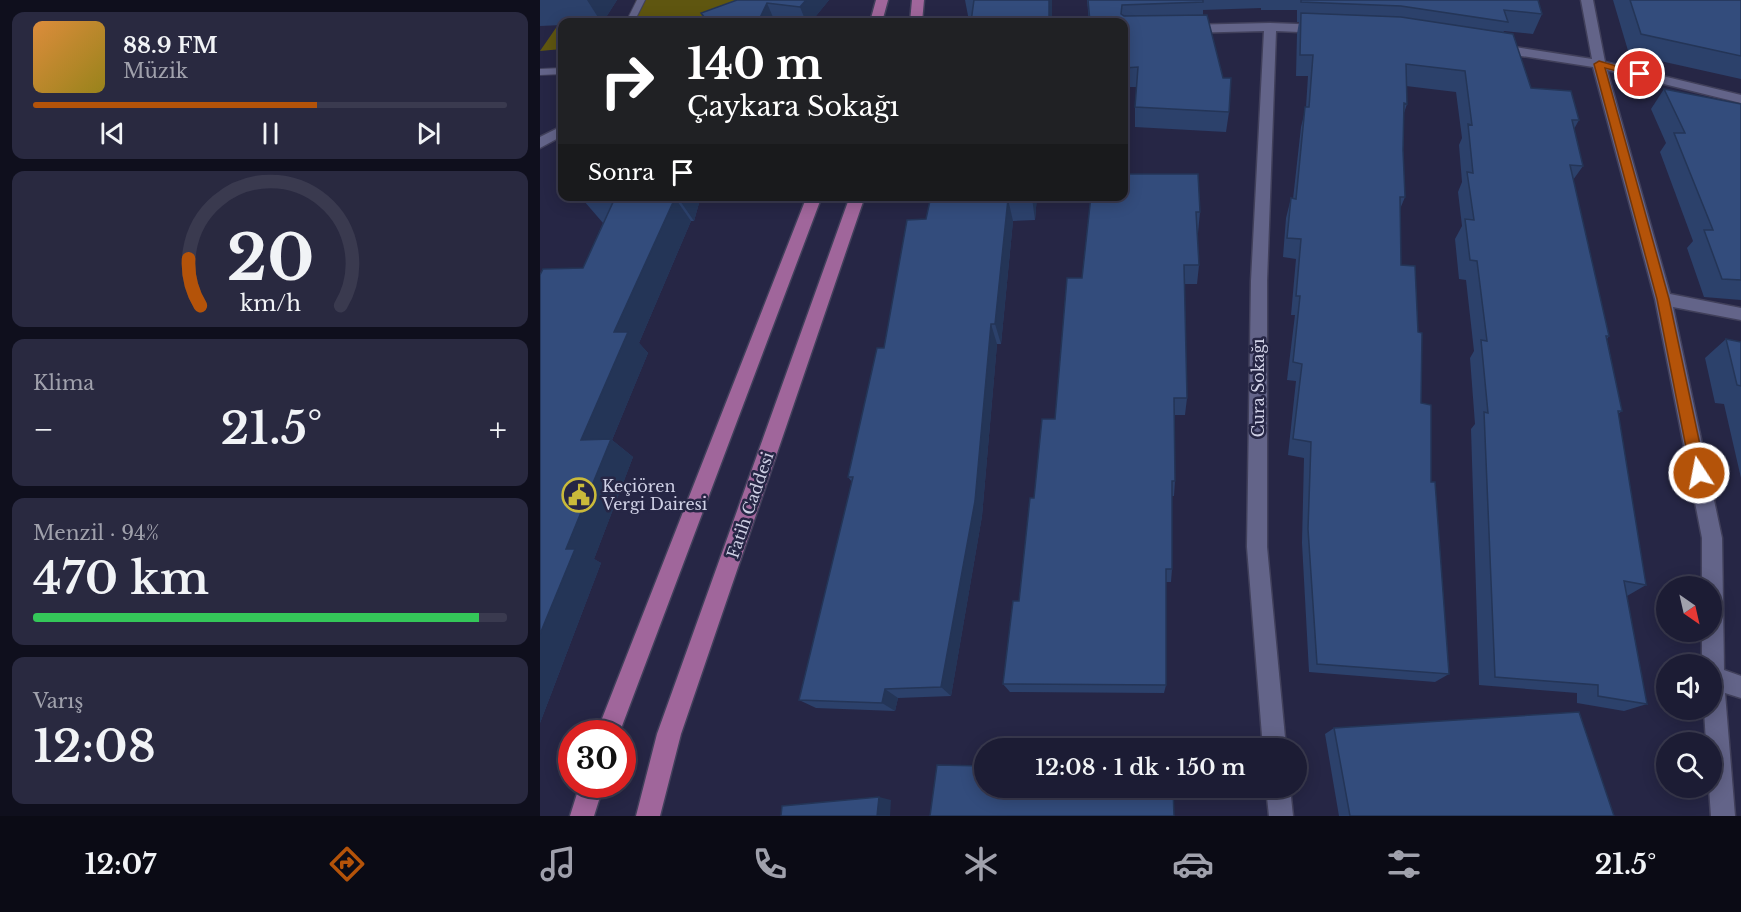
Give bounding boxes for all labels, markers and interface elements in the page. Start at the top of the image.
text: 88.9 FM [123,32,218,59]
text: 140 m [687,38,823,90]
icon: right [588,42,666,120]
pin [1614,48,1665,99]
icon: arrive [1623,57,1656,90]
text: Müzik [123,59,188,83]
text: Çaykara Sokağı [687,90,899,123]
icon: previous [96,117,129,150]
icon: pause [254,117,287,150]
icon: next [412,117,445,150]
icon: arrive [666,156,699,189]
text: Sonra [588,159,654,186]
text: 20 [226,219,314,297]
text: km/h [240,290,301,317]
street label: Cura Sokağı [1248,338,1268,438]
text: Klima [33,371,94,395]
text: 21.5° [220,400,322,456]
text: − [33,409,54,450]
text: + [489,409,507,450]
position arrow [1667,441,1731,505]
street label: Fatih Caddesi [722,449,778,561]
place label: Keçiören Vergi Dairesi [601,476,708,514]
public building icon: Keçiören Vergi Dairesi [561,477,597,513]
text: Menzil · 94% [33,521,159,545]
text: 470 km [33,550,209,606]
north arrow [1656,576,1722,642]
map controls [1656,576,1722,798]
button: sound [1656,654,1722,720]
text: Varış [33,689,83,713]
text: 12:08 [33,718,156,774]
speed limit sign: 30 [558,720,636,798]
button: search [1656,732,1722,798]
text: 12:08 · 1 dk · 150 m [1035,754,1246,781]
icon: directions [326,843,368,885]
icon: music [537,843,579,885]
icon: phone [749,843,791,885]
icon: climate [960,843,1002,885]
icon: car [1172,843,1214,885]
icon: filters [1383,843,1425,885]
text: 12:07 [85,848,156,881]
text: 21.5° [1595,848,1656,881]

